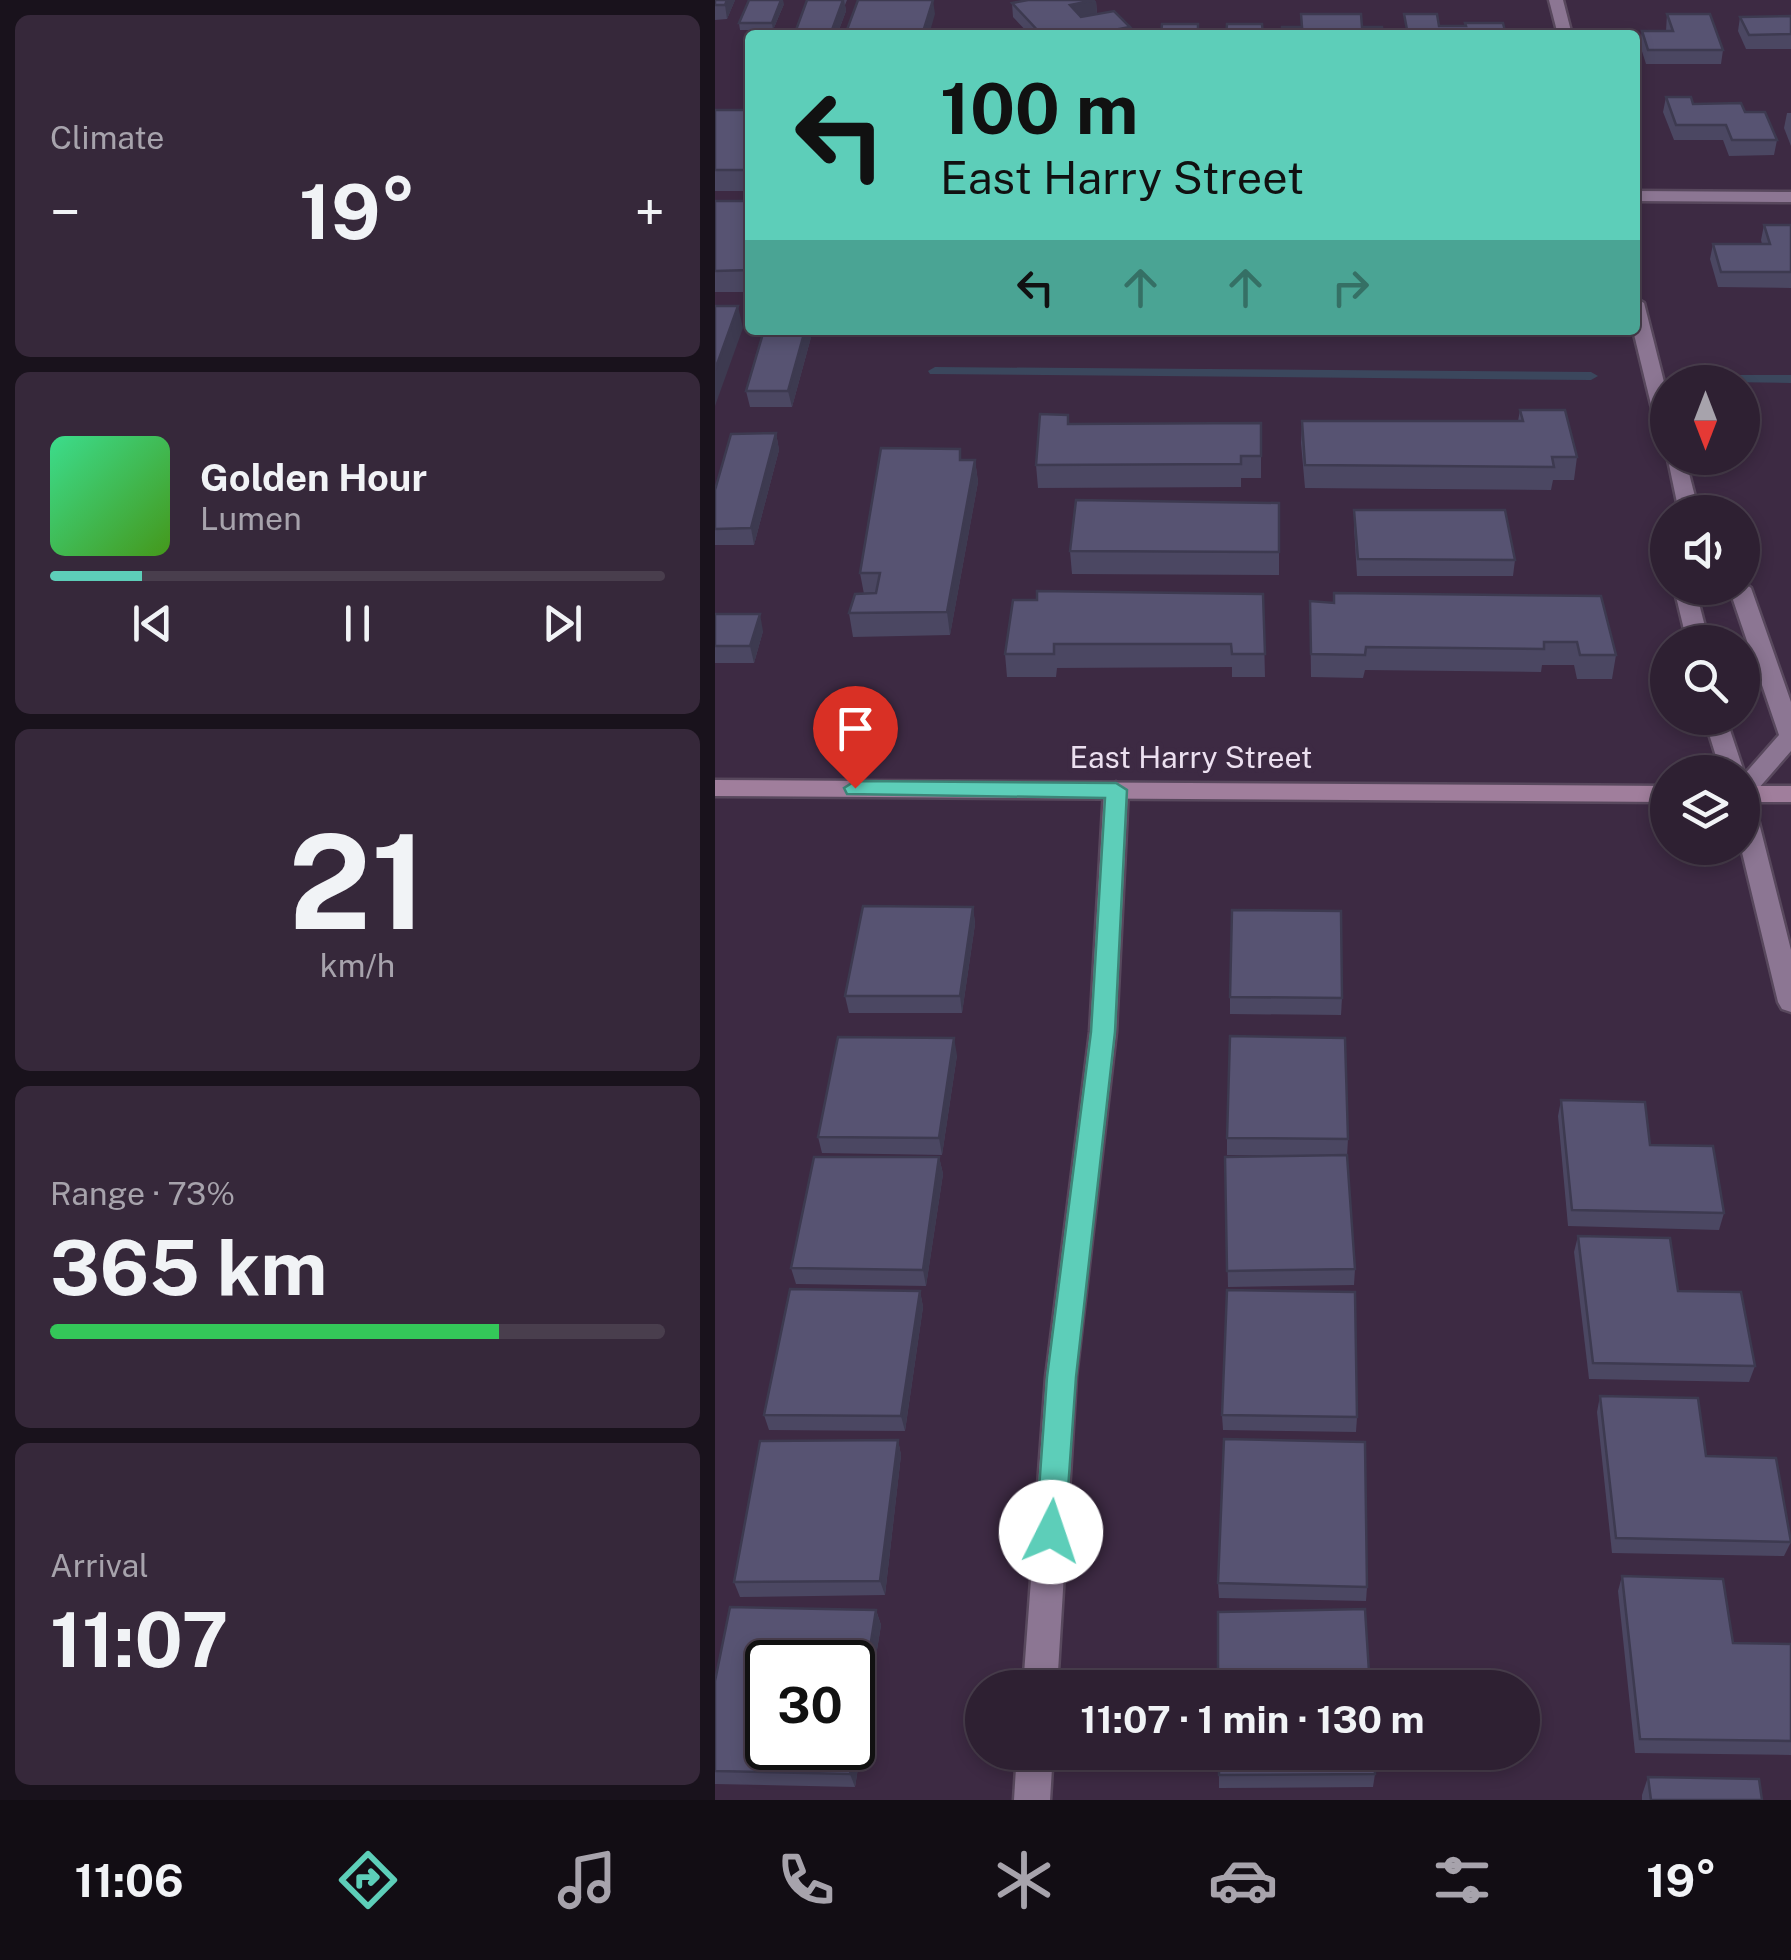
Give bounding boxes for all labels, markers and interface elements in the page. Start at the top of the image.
text: 100 m [940,67,1138,150]
icon: left [775,70,905,200]
text: Climate [50,119,164,156]
text: East Harry Street [940,151,1304,204]
text: 19° [299,168,416,256]
text: − [50,180,81,244]
text: + [634,180,665,244]
icon: left [1008,260,1063,315]
icon: ahead [1113,260,1168,315]
icon: ahead [1218,260,1273,315]
icon: right [1323,260,1378,315]
north arrow [1650,365,1760,475]
map controls [1650,365,1760,865]
text: Golden Hour [200,455,427,500]
button: sound [1650,495,1760,605]
text: Lumen [200,500,302,537]
icon: previous [125,596,180,651]
icon: pause [330,596,385,651]
icon: next [535,596,590,651]
button: search [1650,625,1760,735]
pin [813,686,898,789]
icon: arrive [828,701,883,756]
street label: East Harry Street [1070,739,1312,775]
button: layers [1650,755,1760,865]
text: 21 [288,806,427,958]
text: km/h [320,947,395,984]
text: Range · 73% [50,1175,235,1212]
text: 365 km [50,1224,327,1312]
position arrow [999,1480,1103,1584]
text: Arrival [50,1547,149,1584]
text: 11:07 [50,1596,228,1684]
speed limit sign: 30 [745,1640,875,1770]
text: 11:07 · 1 min · 130 m [1080,1697,1425,1742]
icon: directions [333,1845,403,1915]
icon: music [552,1845,622,1915]
icon: phone [771,1845,841,1915]
icon: climate [989,1845,1059,1915]
icon: car [1208,1845,1278,1915]
icon: filters [1427,1845,1497,1915]
text: 11:06 [74,1854,184,1907]
text: 19° [1646,1854,1717,1907]

